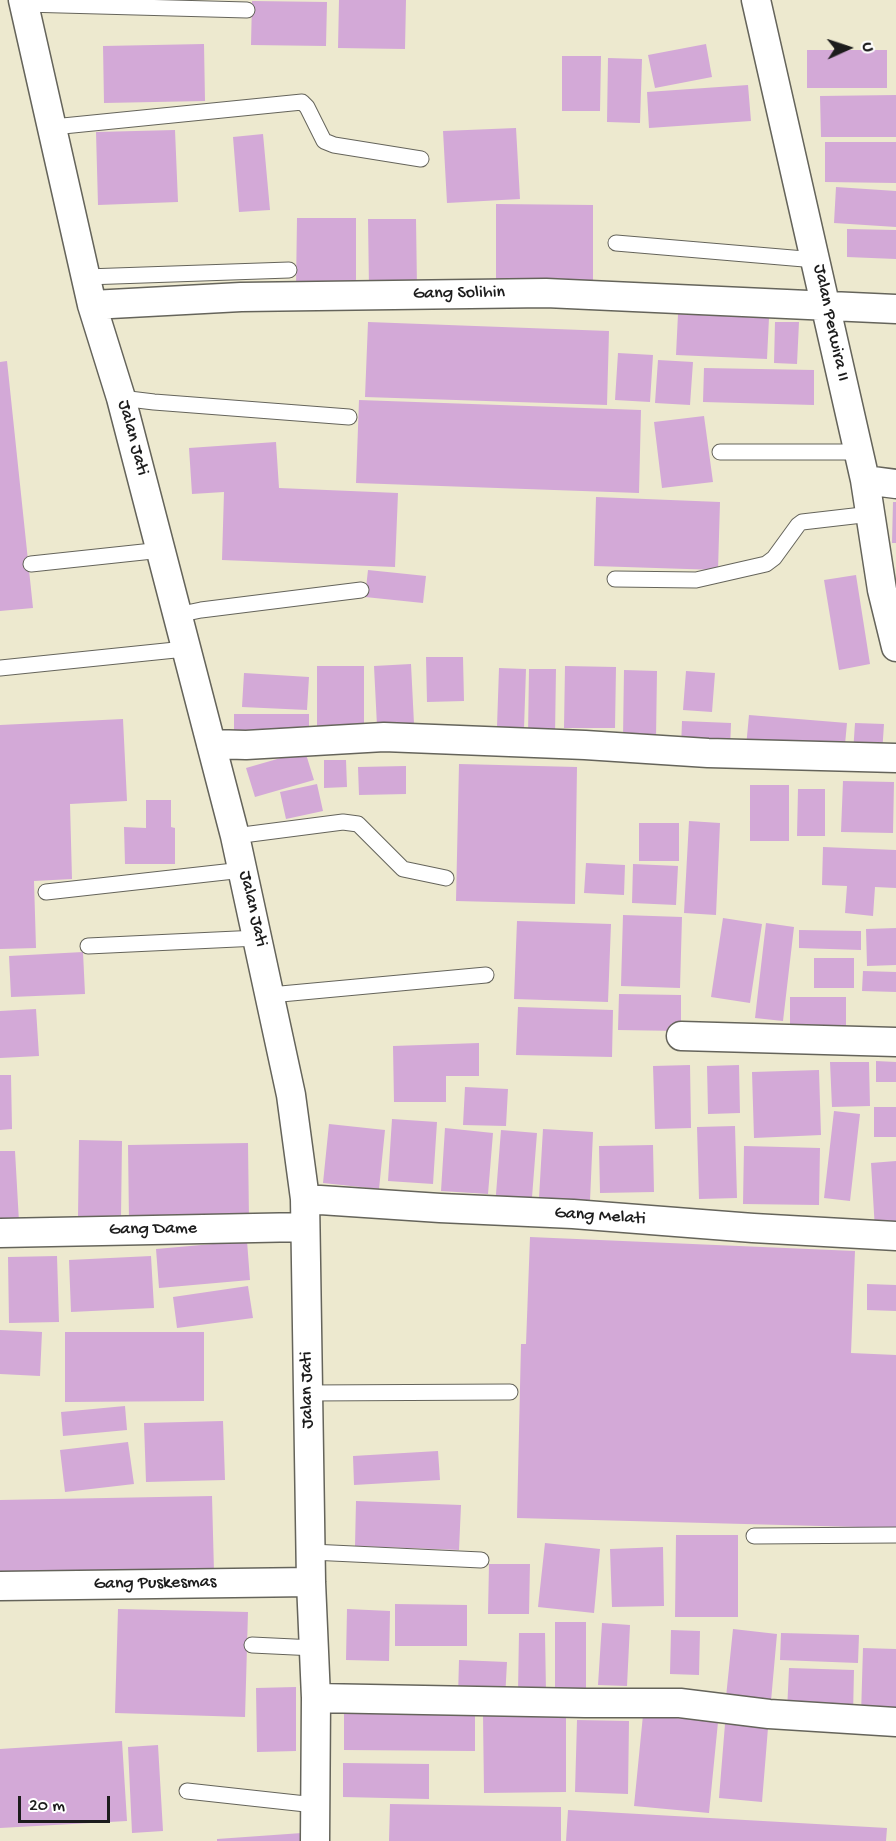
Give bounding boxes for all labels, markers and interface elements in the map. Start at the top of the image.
north arrow [818,18,878,78]
text: U [857,42,876,52]
street label: Jalan Perwira II [807,263,853,383]
street label: Gang Solihin [413,282,505,306]
street label: Jalan Jati [112,398,152,478]
street label: Jalan Jati [233,869,271,949]
street label: Gang Melati [554,1203,646,1231]
street label: Gang Dame [109,1218,197,1242]
street label: Jalan Jati [297,1351,319,1429]
street label: Gang Puskesmas [93,1572,217,1596]
scale bar [21,1784,112,1822]
text: 20 m [29,1796,65,1817]

